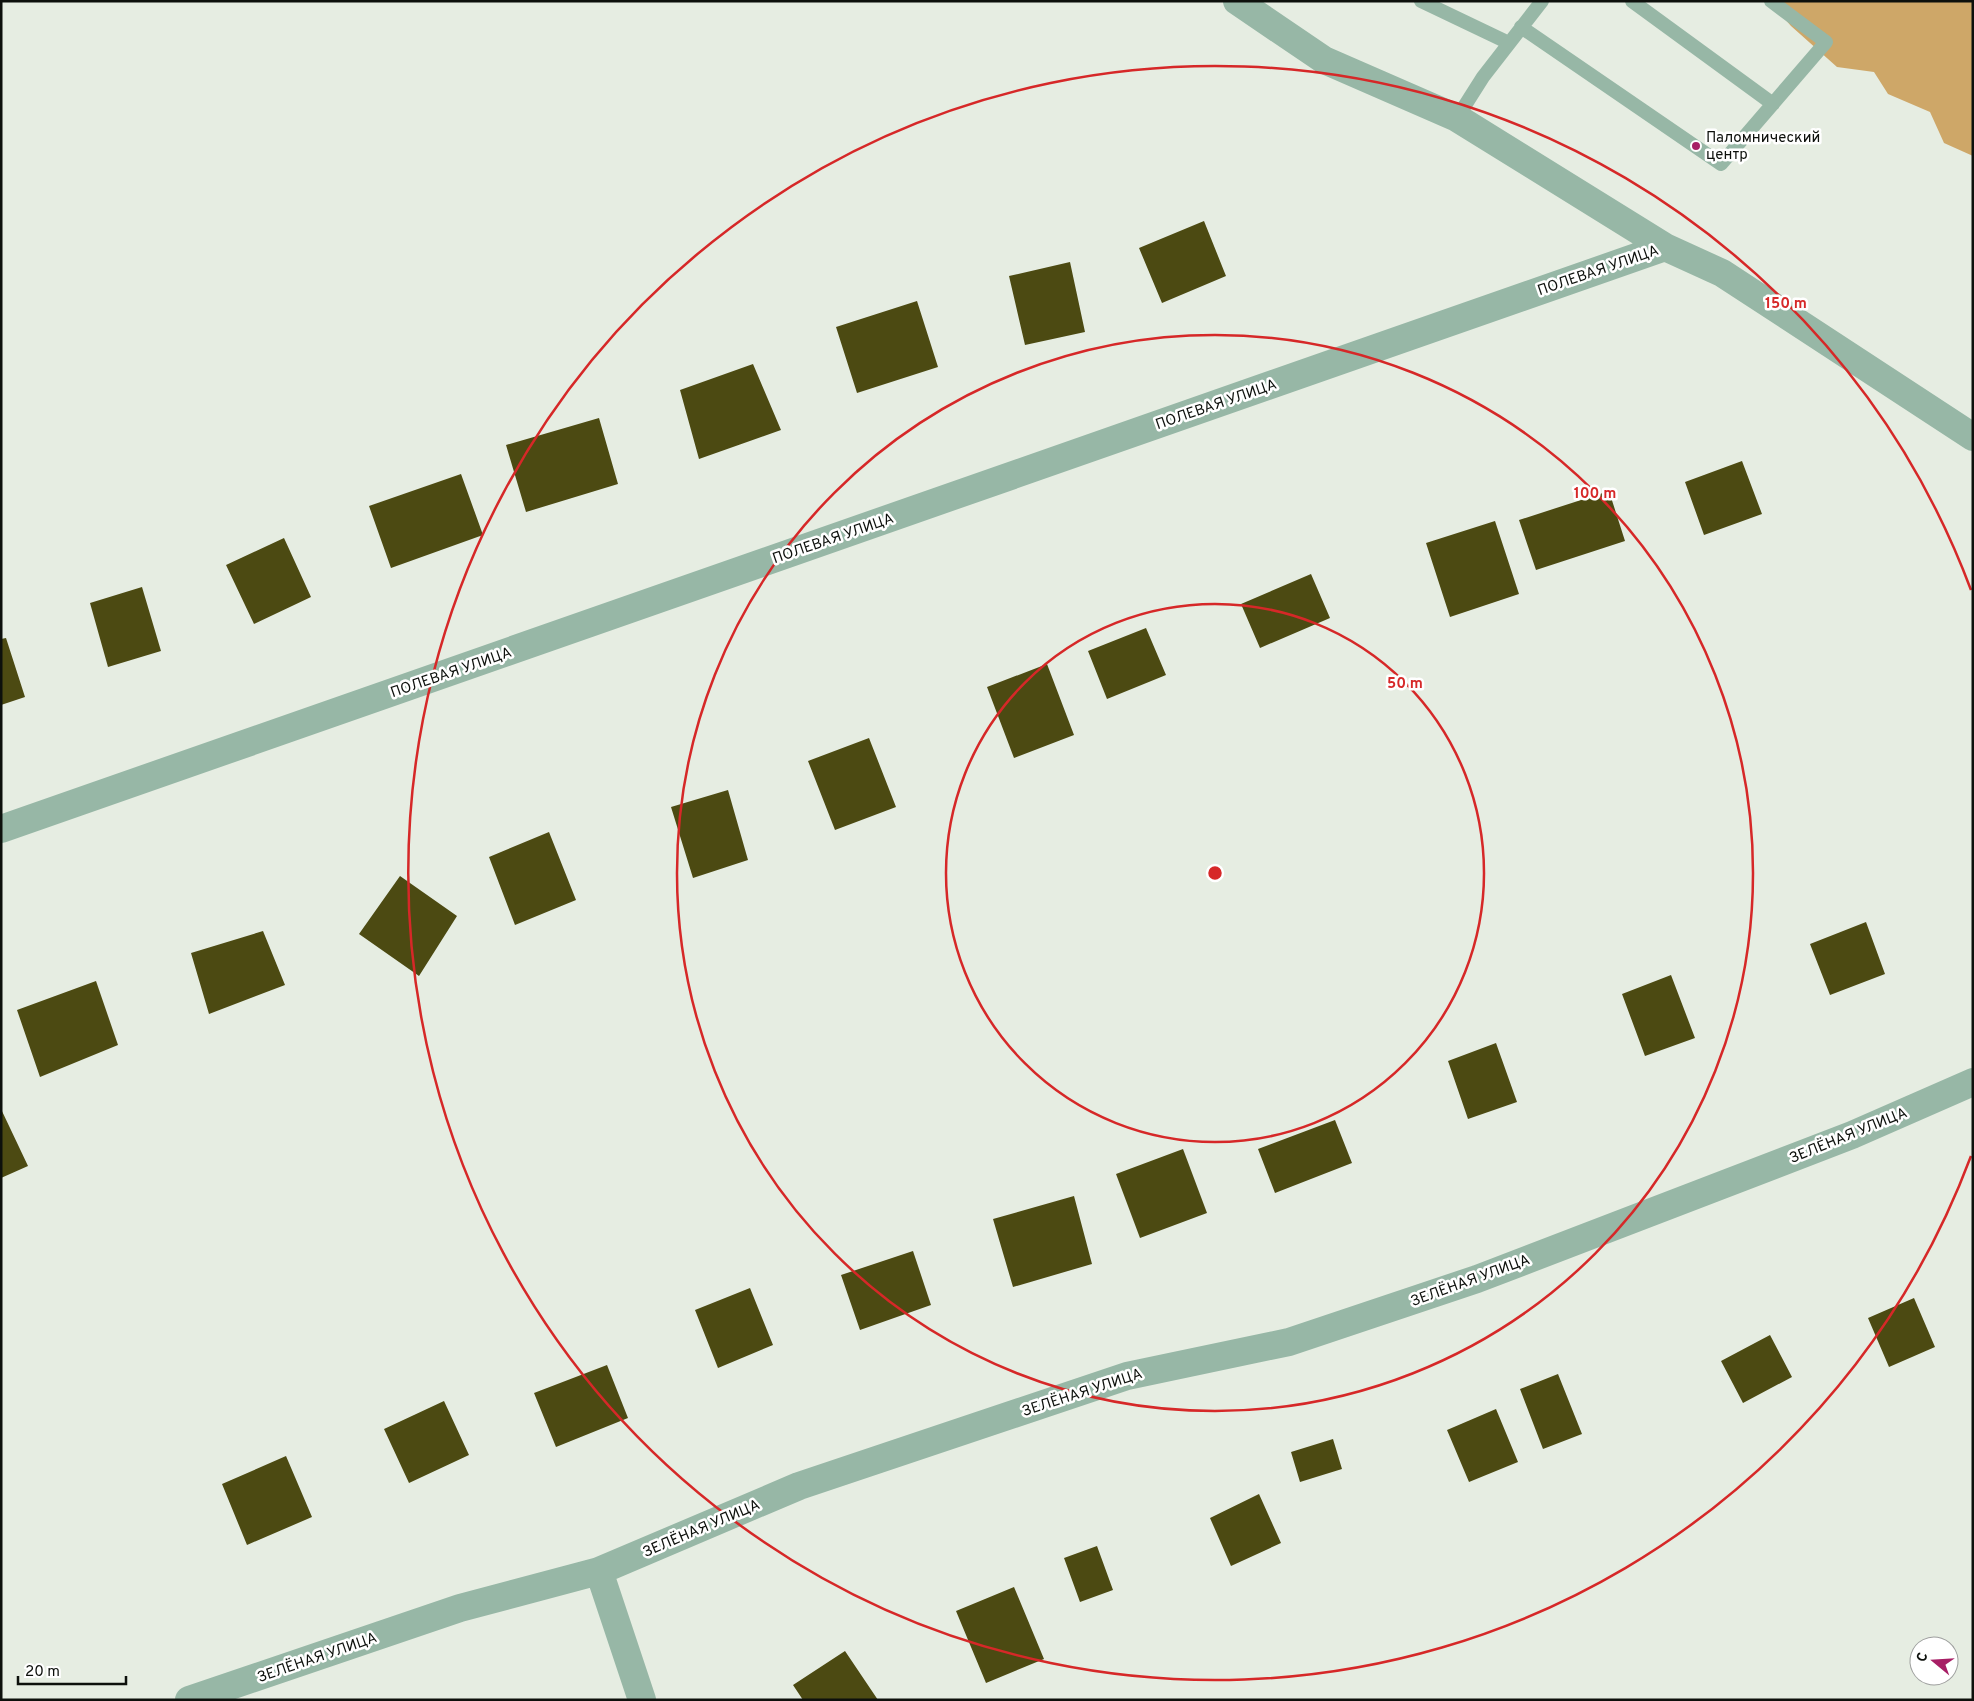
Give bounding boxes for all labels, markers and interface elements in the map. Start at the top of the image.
place label: Паломнический центр [1706,129,1820,165]
marker: Паломнический центр [1690,140,1702,152]
street label: ПОЛЕВАЯ УЛИЦА [1535,242,1662,301]
text: 150 m [1765,295,1807,314]
street label: ПОЛЕВАЯ УЛИЦА [1153,376,1280,435]
text: 100 m [1574,485,1616,504]
street label: ПОЛЕВАЯ УЛИЦА [770,510,897,569]
street label: ПОЛЕВАЯ УЛИЦА [388,644,515,703]
text: 50 m [1387,675,1423,694]
centre of rings [1206,864,1224,882]
street label: ЗЕЛЁНАЯ УЛИЦА [1786,1103,1910,1169]
street label: ЗЕЛЁНАЯ УЛИЦА [1408,1250,1533,1312]
street label: ЗЕЛЁНАЯ УЛИЦА [1020,1364,1145,1422]
street label: ЗЕЛЁНАЯ УЛИЦА [640,1495,763,1563]
street label: ЗЕЛЁНАЯ УЛИЦА [255,1628,380,1688]
north arrow [1909,1636,1959,1686]
text: С [1914,1651,1933,1664]
scale bar [18,1654,125,1686]
text: 20 m [25,1663,60,1682]

